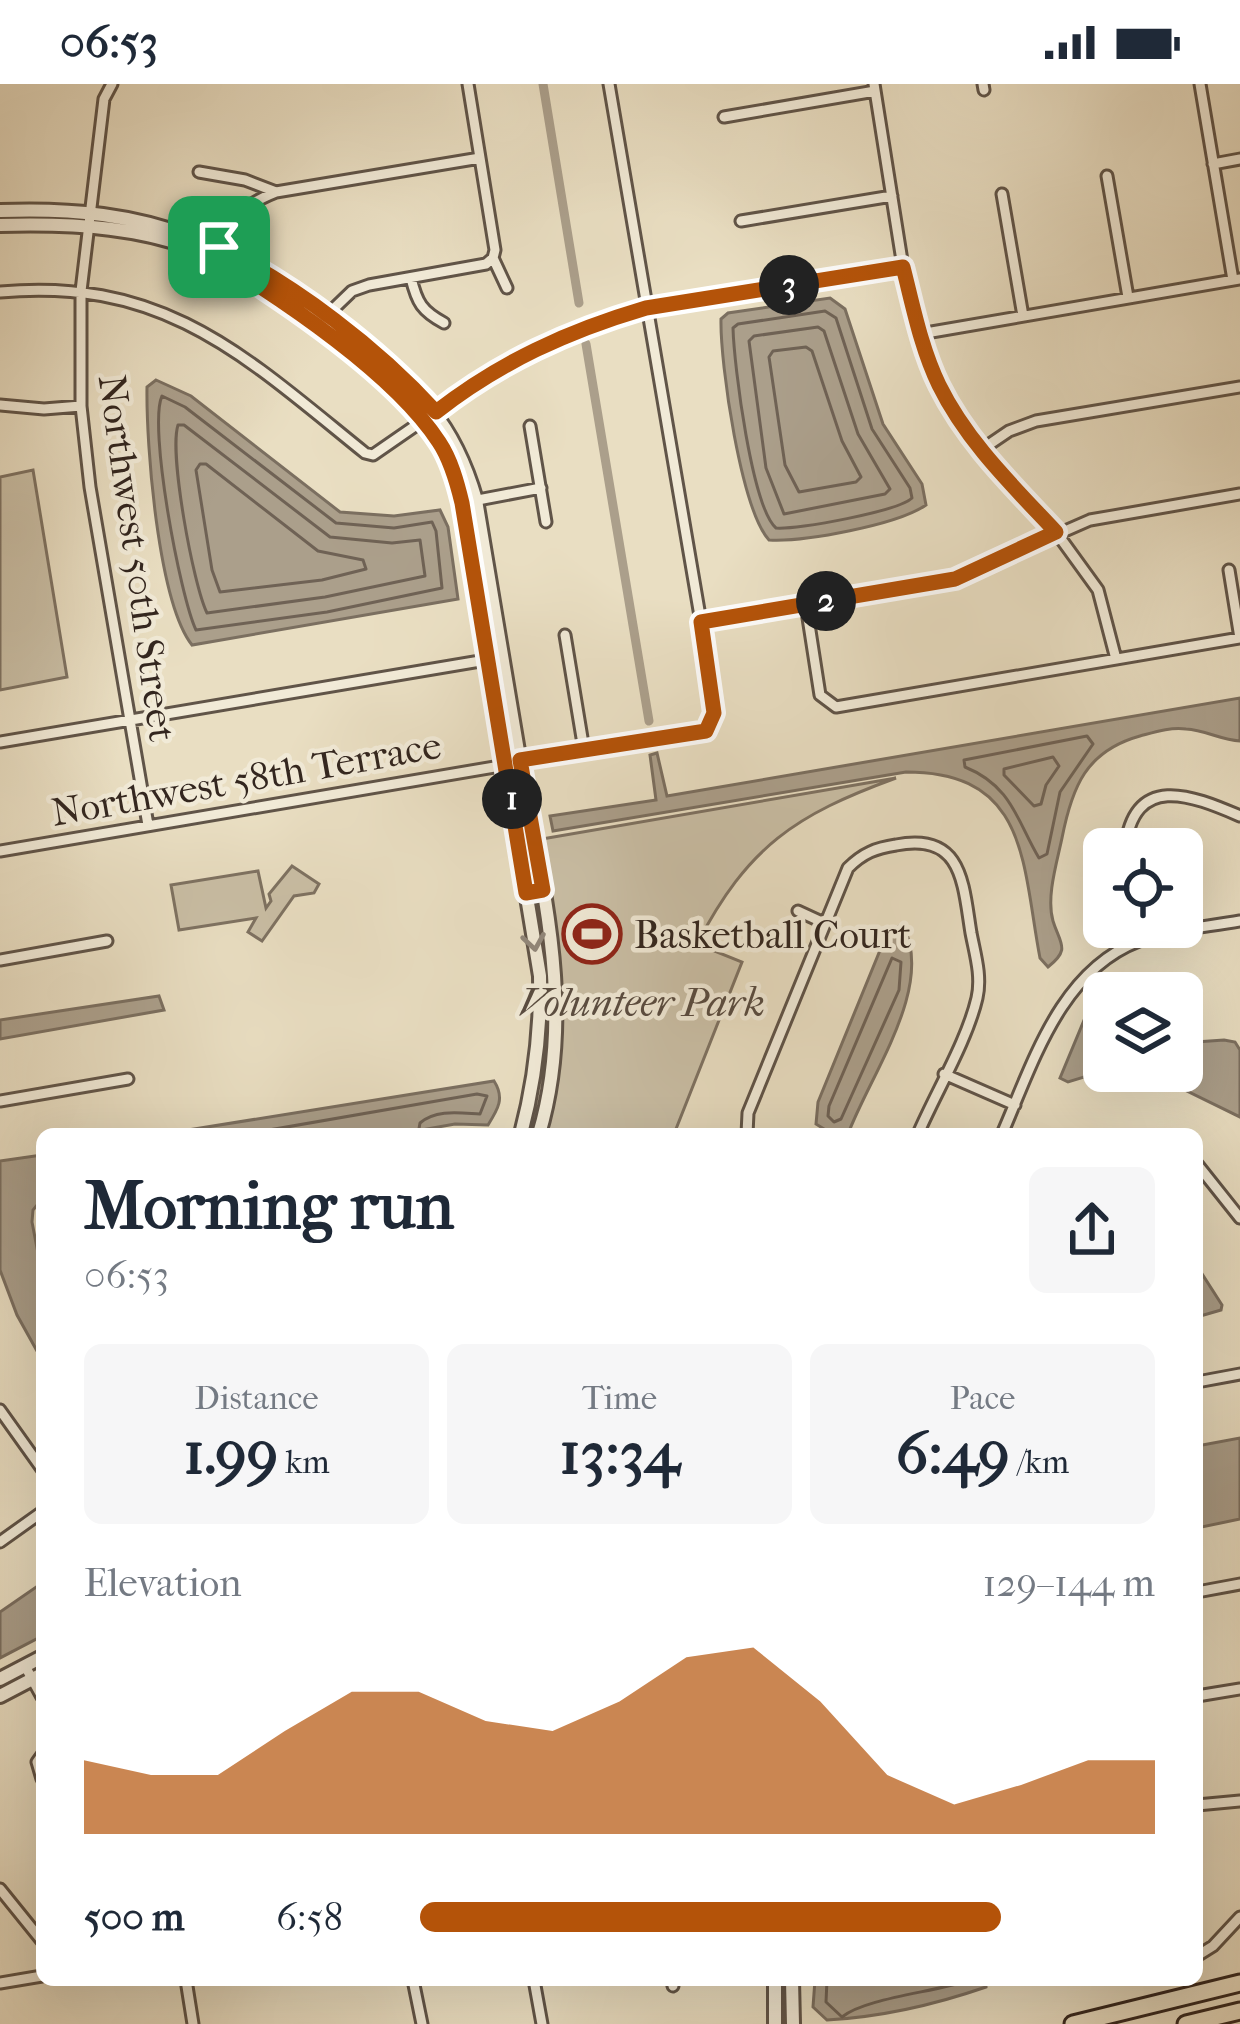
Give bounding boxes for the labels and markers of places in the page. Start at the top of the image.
pin [168,196,270,298]
pin: 3 [759,255,819,315]
pin: 2 [796,571,856,631]
pin: 1 [482,769,542,829]
sports icon: Basketball Court [561,903,623,965]
place label: Basketball Court [634,912,911,958]

